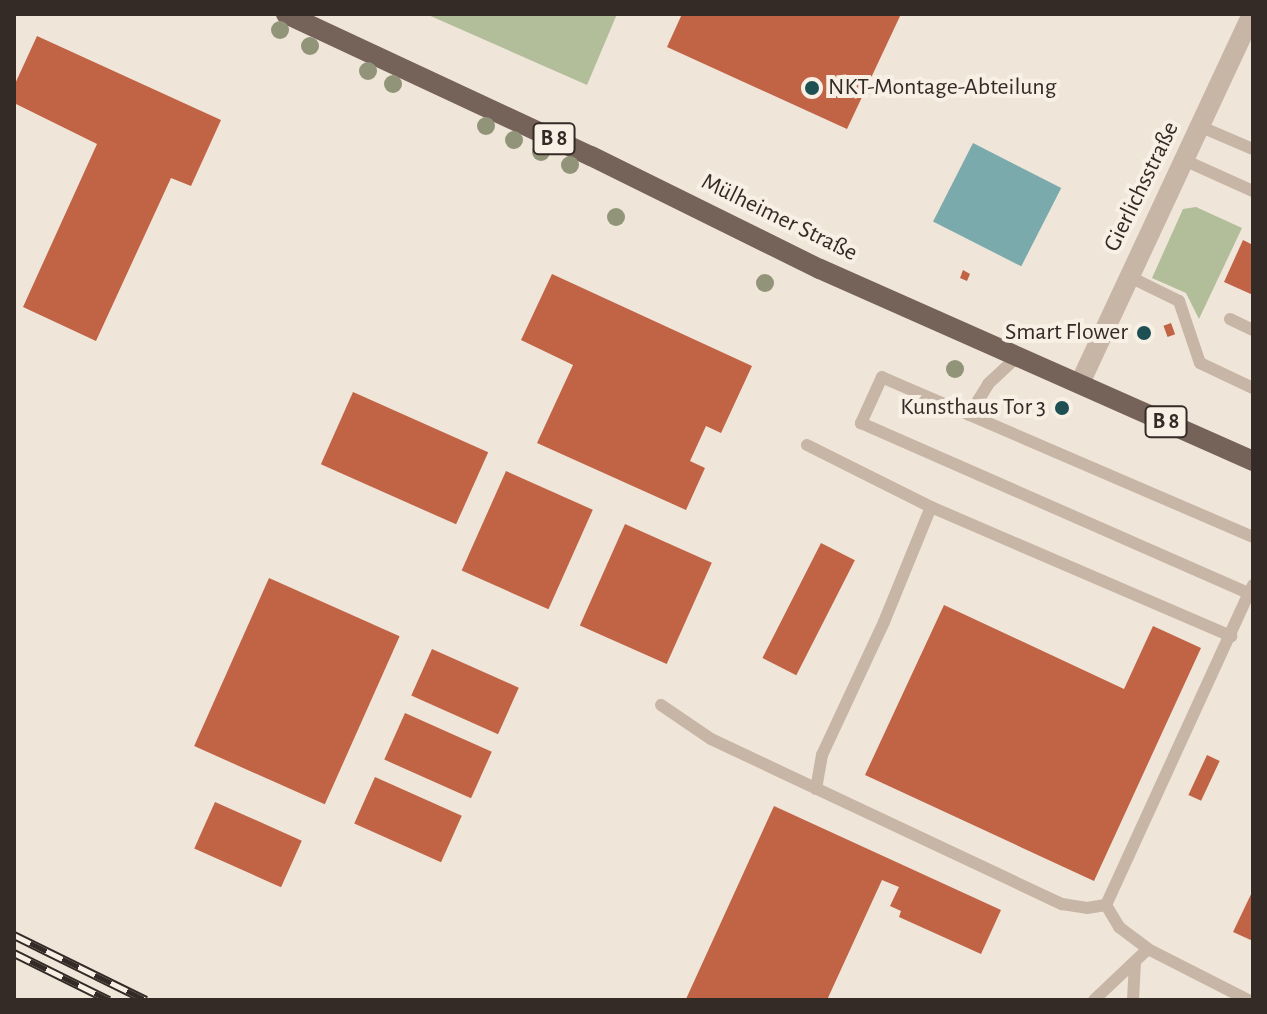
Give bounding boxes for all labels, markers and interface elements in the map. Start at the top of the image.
place label: NKT-Montage-Abteilung [828,74,1056,102]
marker: NKT-Montage-Abteilung [803,79,821,97]
street label: Gierlichsstraße [1098,117,1186,257]
road number: B 8 [532,121,576,157]
street label: Mülheimer Straße [696,168,862,268]
place label: Smart Flower [1005,319,1128,347]
marker: Smart Flower [1135,324,1153,342]
place label: Kunsthaus Tor 3 [900,394,1046,422]
marker: Kunsthaus Tor 3 [1053,399,1071,417]
road number: B 8 [1144,404,1188,440]

